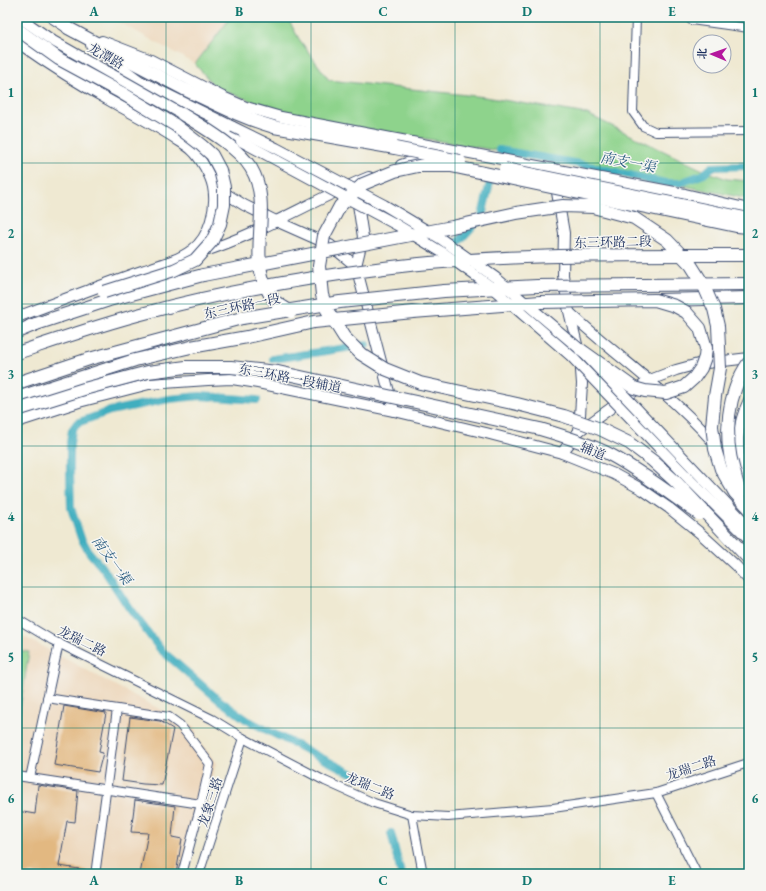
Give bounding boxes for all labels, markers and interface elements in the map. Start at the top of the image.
text: A [88,3,99,20]
text: B [235,3,243,20]
text: C [378,3,388,20]
text: D [522,3,532,20]
text: E [668,3,676,20]
north arrow [692,34,732,74]
street label: 龙潭路 [85,39,127,73]
text: 北 [695,48,709,59]
text: 1 [8,84,15,101]
text: 1 [752,84,759,101]
water label: 南支一渠 [599,148,659,177]
text: 2 [8,225,15,242]
text: 2 [752,225,759,242]
street label: 东三环路二段 [574,233,652,251]
street label: 东三环路一段 [202,290,282,322]
street label: 东三环路一段辅道 [237,360,343,396]
text: 3 [8,366,15,383]
text: 3 [752,366,759,383]
street label: 辅道 [578,438,608,464]
text: 4 [8,508,15,525]
text: 4 [752,508,759,525]
water label: 南支一渠 [88,532,137,590]
street label: 龙瑞二路 [55,622,109,660]
text: 5 [8,649,14,666]
text: 5 [752,649,758,666]
street label: 龙瑞二路 [664,752,718,784]
street label: 龙瑞二路 [343,768,397,804]
street label: 龙象三路 [194,775,226,829]
text: 6 [8,790,15,807]
text: 6 [752,790,759,807]
text: A [88,872,99,889]
text: B [235,872,243,889]
text: C [378,872,388,889]
text: D [522,872,532,889]
text: E [668,872,676,889]

